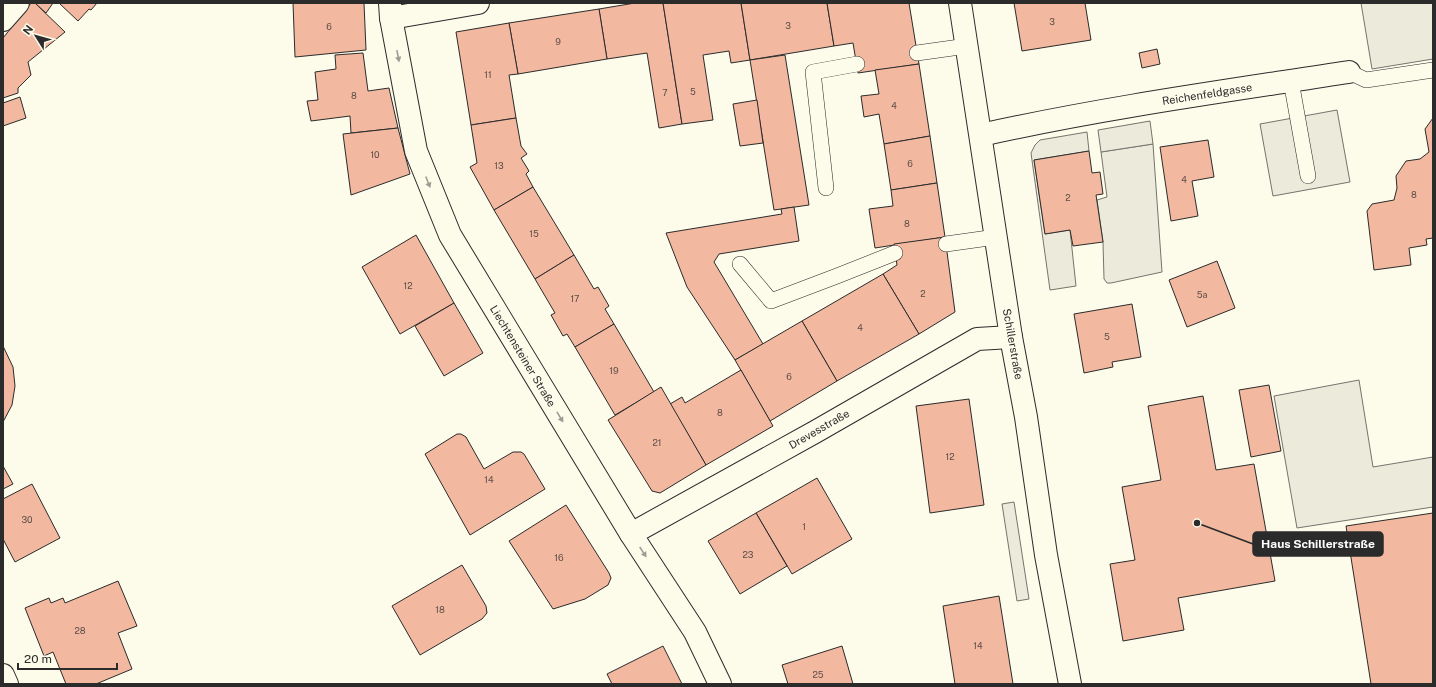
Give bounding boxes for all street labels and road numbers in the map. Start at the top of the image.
street label: Reichenfeldgasse [1161,81,1253,107]
street label: Liechtensteiner Straße [488,303,558,409]
street label: Schillerstraße [1001,308,1025,380]
street label: Drevesstraße [787,407,851,451]

